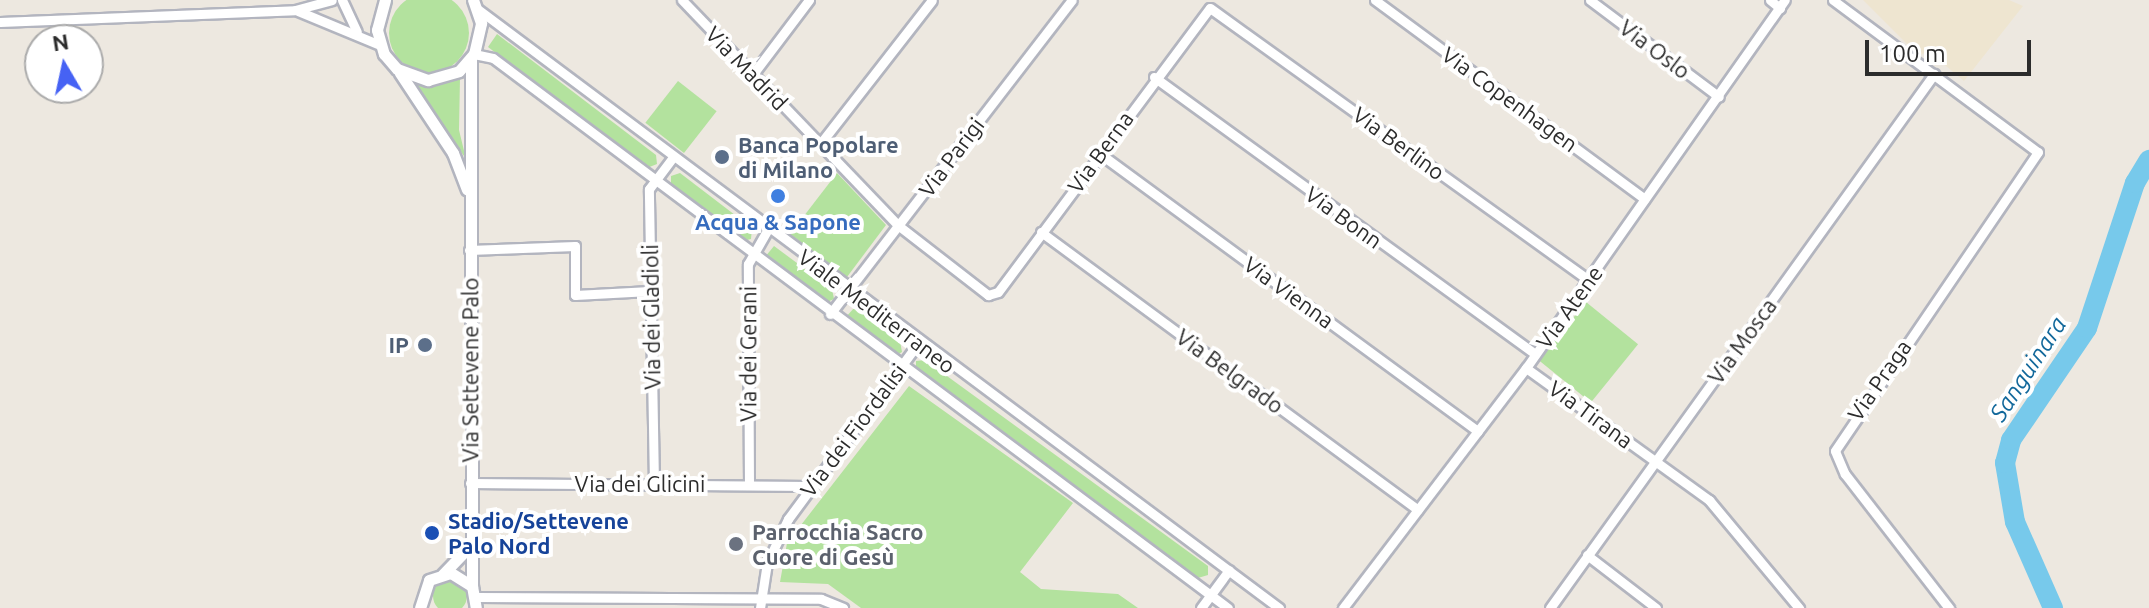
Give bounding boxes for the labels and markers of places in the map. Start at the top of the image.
place label: Banca Popolare di Milano [738,131,899,182]
marker: Banca Popolare di Milano [713,148,731,166]
marker: Acqua & Sapone [769,187,787,205]
place label: Acqua & Sapone [695,209,861,235]
place label: IP [388,332,409,358]
marker: IP [416,336,434,354]
place label: Stadio/Settevene Palo Nord [448,507,629,558]
place label: Parrocchia Sacro Cuore di Gesù [752,518,924,570]
marker: Stadio/Settevene Palo Nord [423,524,441,542]
marker: Parrocchia Sacro Cuore di Gesù [727,535,745,553]

